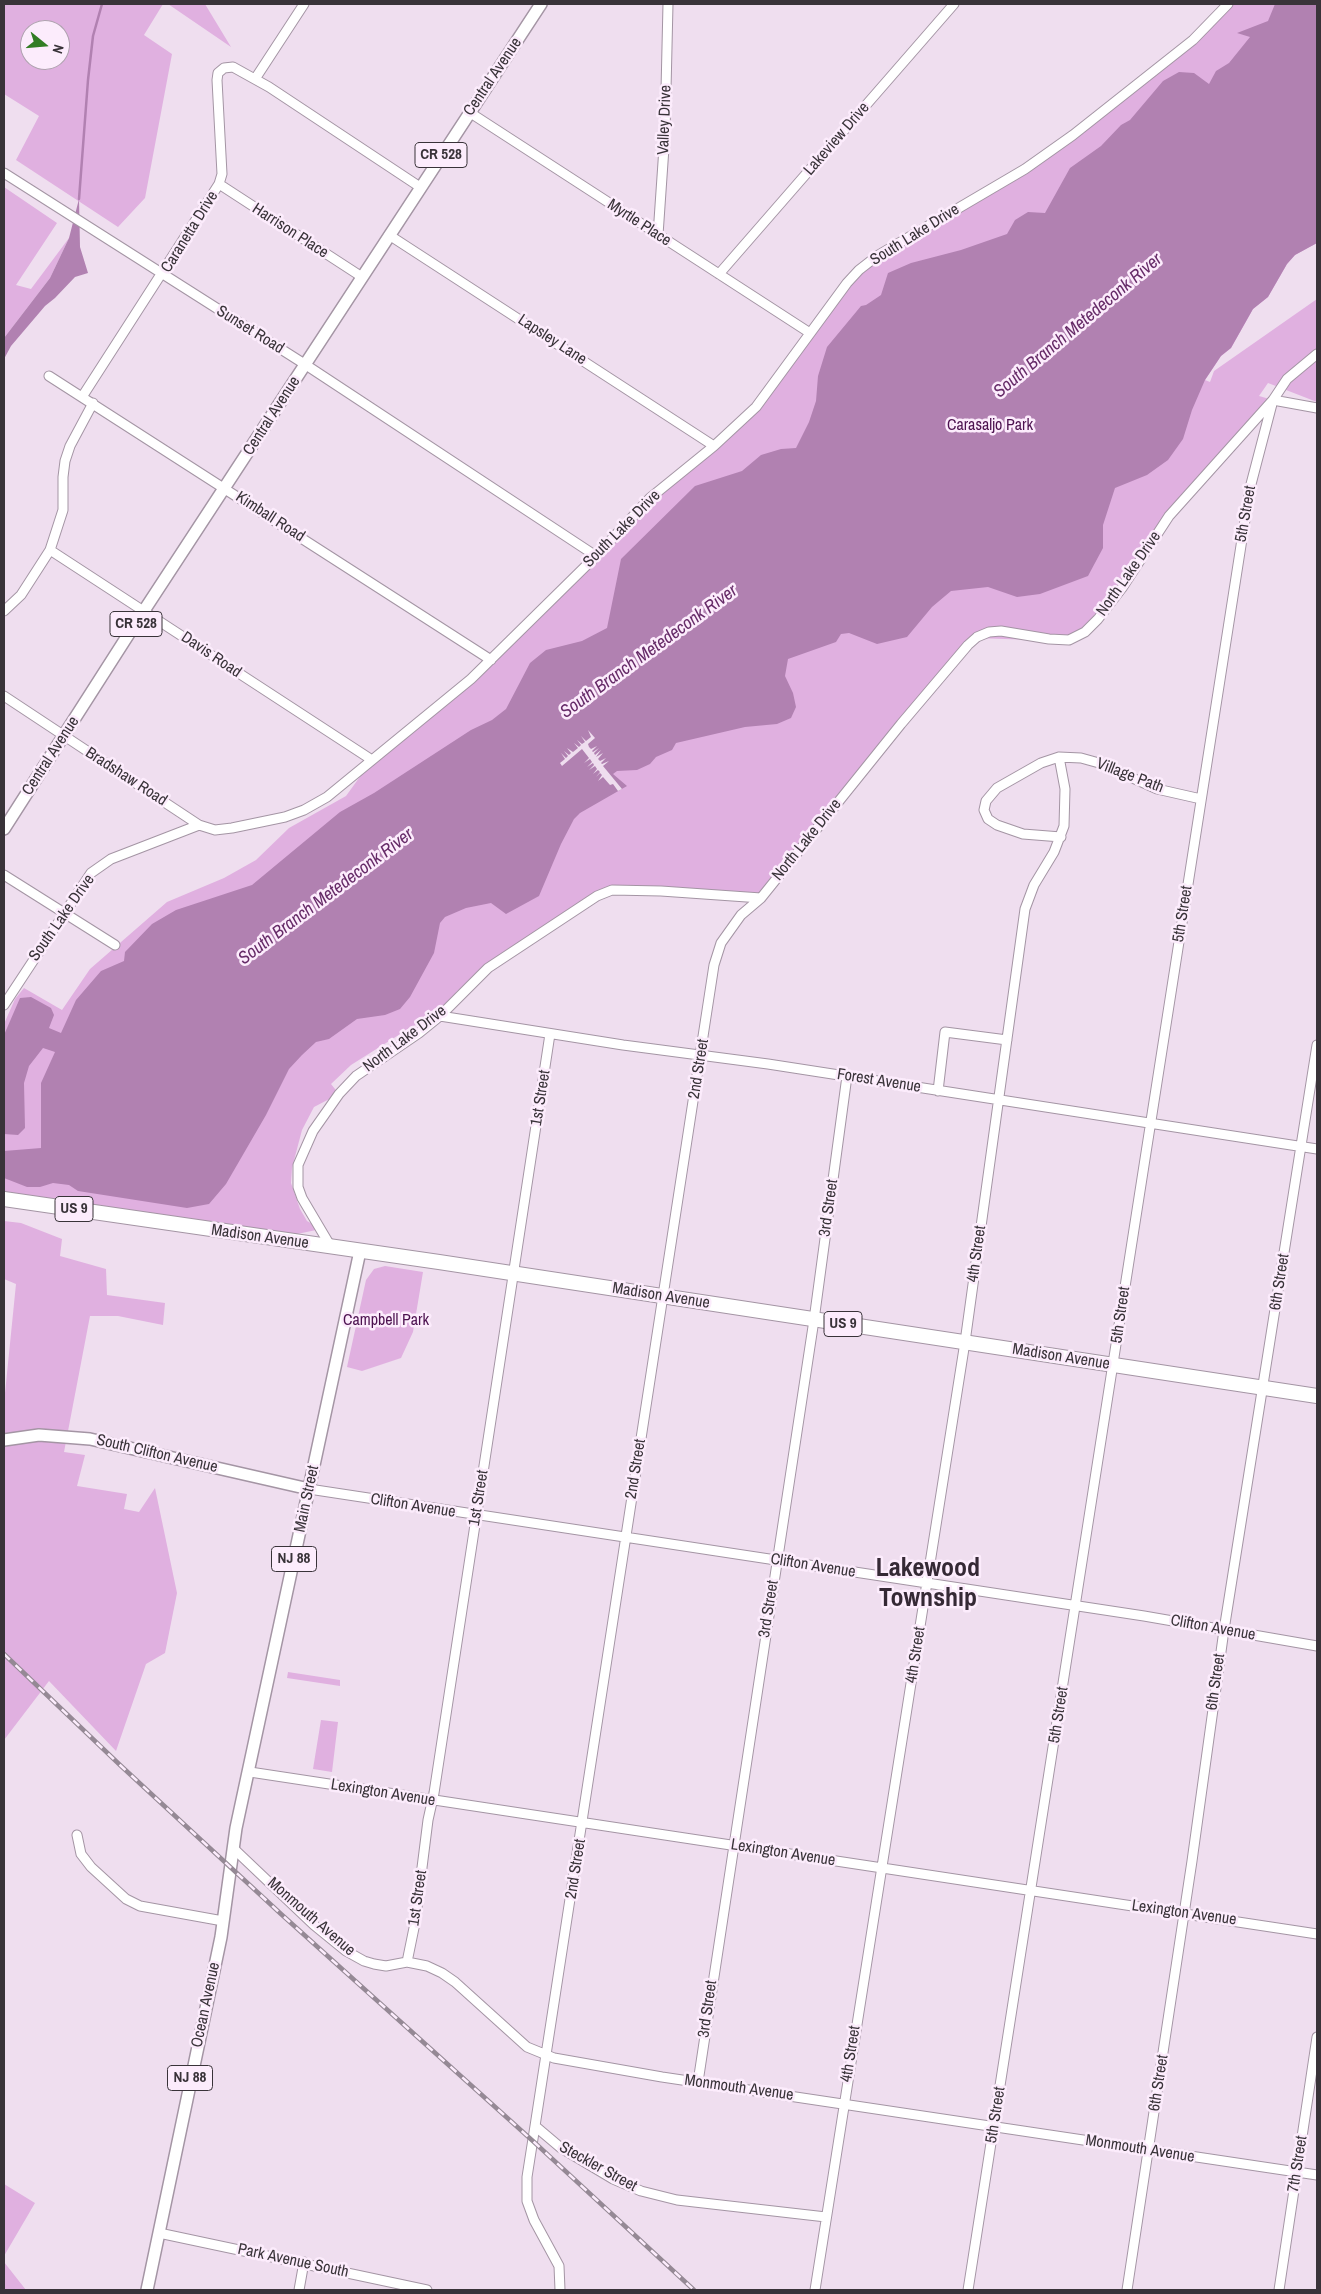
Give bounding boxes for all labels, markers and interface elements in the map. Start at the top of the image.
north arrow [20,20,70,70]
street label: Central Avenue [460,34,526,120]
text: N [49,42,68,56]
street label: Valley Drive [654,85,676,155]
street label: Lakeview Drive [800,99,874,179]
road number: CR 528 [415,142,467,168]
street label: Caranetta Drive [157,188,223,276]
street label: Myrtle Place [604,195,674,251]
street label: Harrison Place [248,199,332,263]
street label: South Lake Drive [867,200,963,270]
water label: South Branch Metedeconk River [989,249,1167,403]
street label: Sunset Road [213,302,287,358]
street label: Lapsley Lane [514,311,590,369]
street label: Central Avenue [239,373,305,459]
park label: Carasaljo Park [947,416,1033,436]
street label: 5th Street [1232,484,1260,544]
street label: South Lake Drive [579,486,665,572]
street label: Kimball Road [232,488,308,546]
street label: North Lake Drive [1093,528,1165,620]
water label: South Branch Metedeconk River [556,581,742,723]
road number: CR 528 [110,612,162,636]
street label: Davis Road [177,628,245,682]
street label: Central Avenue [18,713,84,799]
street label: Bradshaw Road [82,744,170,810]
street label: Village Path [1094,754,1166,798]
street label: North Lake Drive [768,795,846,885]
water label: South Branch Metedeconk River [234,824,418,970]
street label: South Lake Drive [25,871,99,965]
street label: 5th Street [1169,884,1197,944]
street label: North Lake Drive [360,1001,450,1077]
street label: 2nd Street [685,1038,713,1100]
street label: Forest Avenue [836,1065,922,1097]
street label: 1st Street [527,1069,555,1127]
street label: 3rd Street [815,1178,843,1238]
road number: US 9 [55,1196,93,1222]
street label: Madison Avenue [210,1221,310,1253]
street label: 4th Street [964,1224,990,1284]
street label: 6th Street [1266,1252,1294,1312]
street label: Madison Avenue [611,1279,711,1313]
street label: 5th Street [1108,1285,1134,1345]
park label: Campbell Park [343,1311,429,1331]
road number: US 9 [824,1312,862,1336]
street label: Madison Avenue [1011,1340,1111,1374]
street label: South Clifton Avenue [95,1431,219,1477]
street label: 2nd Street [622,1438,650,1500]
street label: Main Street [291,1464,323,1534]
street label: 1st Street [465,1469,493,1527]
street label: Clifton Avenue [369,1490,457,1522]
road number: NJ 88 [272,1546,316,1572]
street label: Clifton Avenue [769,1550,857,1582]
district label: Lakewood Township [876,1553,980,1615]
street label: 3rd Street [755,1579,783,1639]
street label: Clifton Avenue [1169,1611,1257,1645]
street label: 4th Street [902,1625,930,1685]
street label: 6th Street [1203,1652,1229,1712]
street label: 5th Street [1045,1685,1073,1745]
street label: Lexington Avenue [329,1775,437,1811]
street label: Lexington Avenue [729,1835,837,1871]
street label: 2nd Street [562,1838,590,1900]
street label: 1st Street [405,1869,431,1927]
street label: Monmouth Avenue [263,1874,359,1960]
street label: Lexington Avenue [1130,1896,1238,1930]
street label: Ocean Avenue [188,1961,224,2049]
street label: 3rd Street [694,1979,722,2039]
street label: 4th Street [837,2024,865,2084]
street label: 6th Street [1145,2053,1173,2113]
road number: NJ 88 [168,2066,212,2090]
street label: Monmouth Avenue [683,2071,795,2105]
street label: 5th Street [982,2085,1010,2145]
street label: Monmouth Avenue [1084,2131,1196,2167]
street label: 7th Street [1284,2134,1312,2194]
street label: Steckler Street [556,2138,640,2196]
street label: Park Avenue South [236,2240,350,2282]

